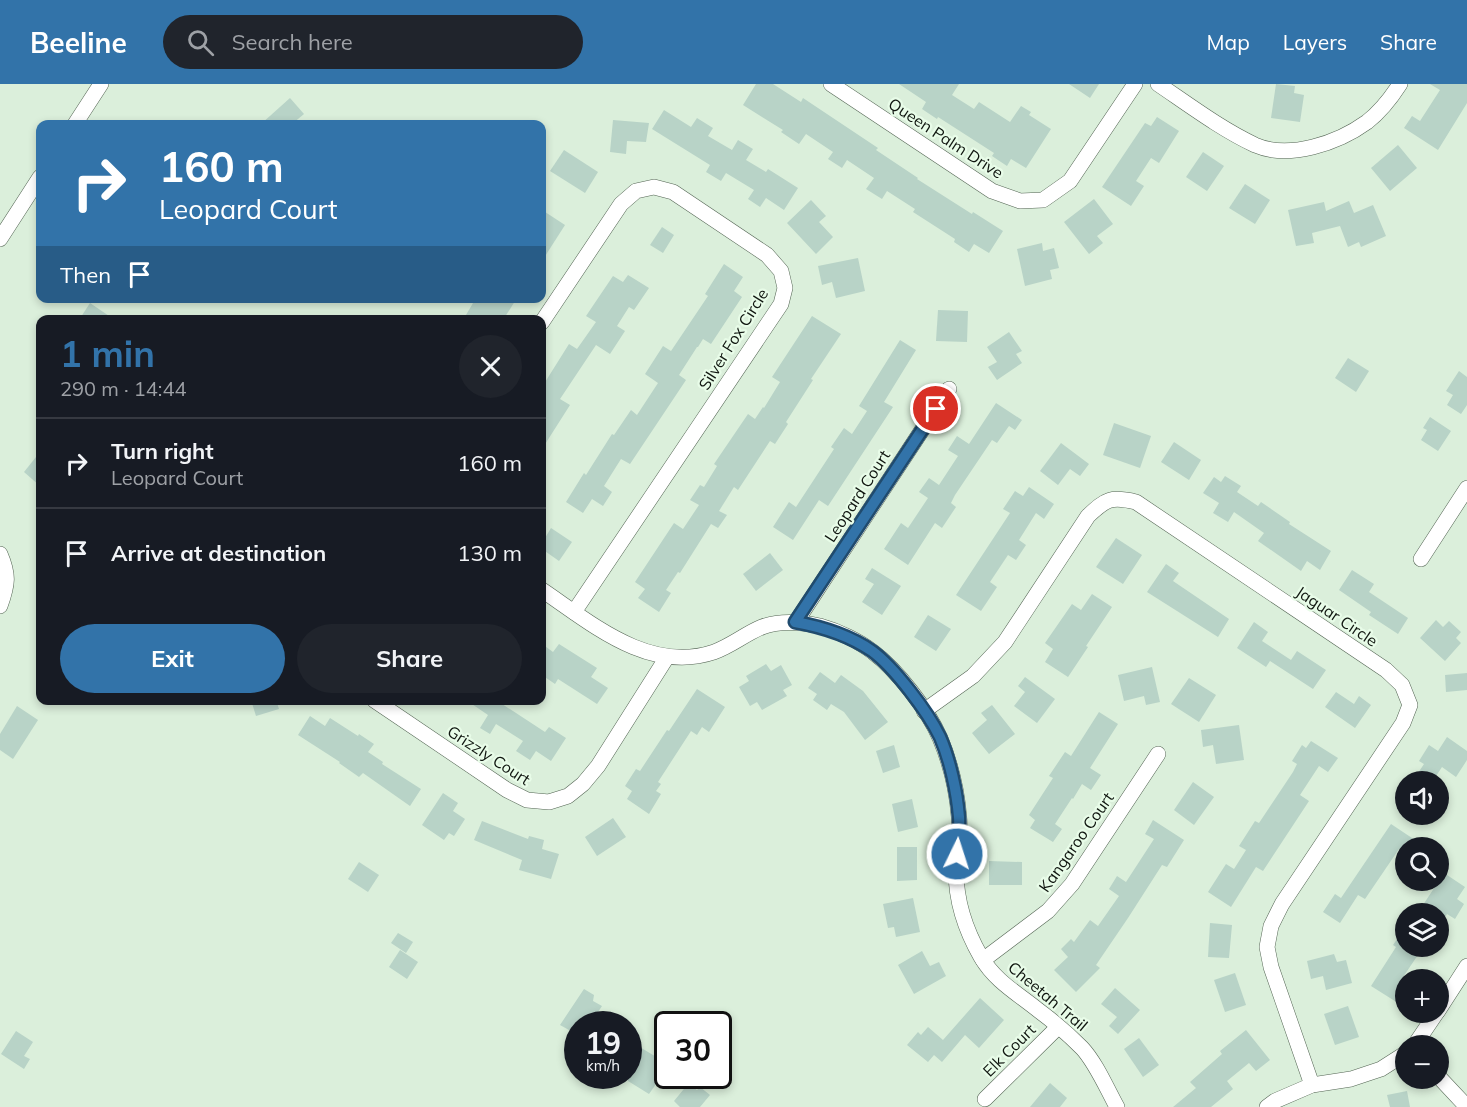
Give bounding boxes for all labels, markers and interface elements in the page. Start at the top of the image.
search box [163,15,583,69]
text: Beeline [30,25,127,60]
icon: search [184,26,217,59]
text: Search here [232,28,353,56]
text: Map [1207,29,1250,55]
text: Layers [1283,29,1347,55]
text: Share [1380,29,1437,55]
street label: Queen Palm Drive [885,93,1007,183]
text: 160 m [159,140,284,193]
icon: right [60,144,138,222]
text: Leopard Court [159,192,337,226]
icon: arrive [123,258,156,291]
text: Then [60,261,111,289]
street label: Silver Fox Circle [694,285,772,393]
text: 1 min [60,331,155,376]
button: close [459,335,522,398]
text: 290 m · 14:44 [60,376,186,401]
pin [910,383,961,434]
icon: arrive [919,392,952,425]
text: Turn right [111,437,214,465]
street label: Leopard Court [820,446,894,546]
icon: right [60,447,93,480]
text: 160 m [457,449,522,477]
text: Leopard Court [111,465,243,490]
icon: arrive [60,537,93,570]
text: Arrive at destination [111,539,326,567]
text: 130 m [457,539,522,567]
street label: Jaguar Circle [1292,581,1382,651]
button: Exit [60,624,285,693]
button: Share [297,624,522,693]
street label: Grizzly Court [444,721,535,789]
map controls [1395,771,1449,1089]
button: sound [1395,771,1449,825]
street label: Kangaroo Court [1034,788,1118,896]
position arrow [925,822,989,886]
button: search [1395,837,1449,891]
button: layers [1395,903,1449,957]
street label: Cheetah Trail [1004,957,1092,1035]
button: + [1395,969,1449,1023]
speed limit sign: 30 [654,1011,732,1089]
street label: Elk Court [979,1019,1040,1080]
text: 19 [585,1024,621,1062]
button: − [1395,1035,1449,1089]
text: km/h [586,1056,620,1075]

